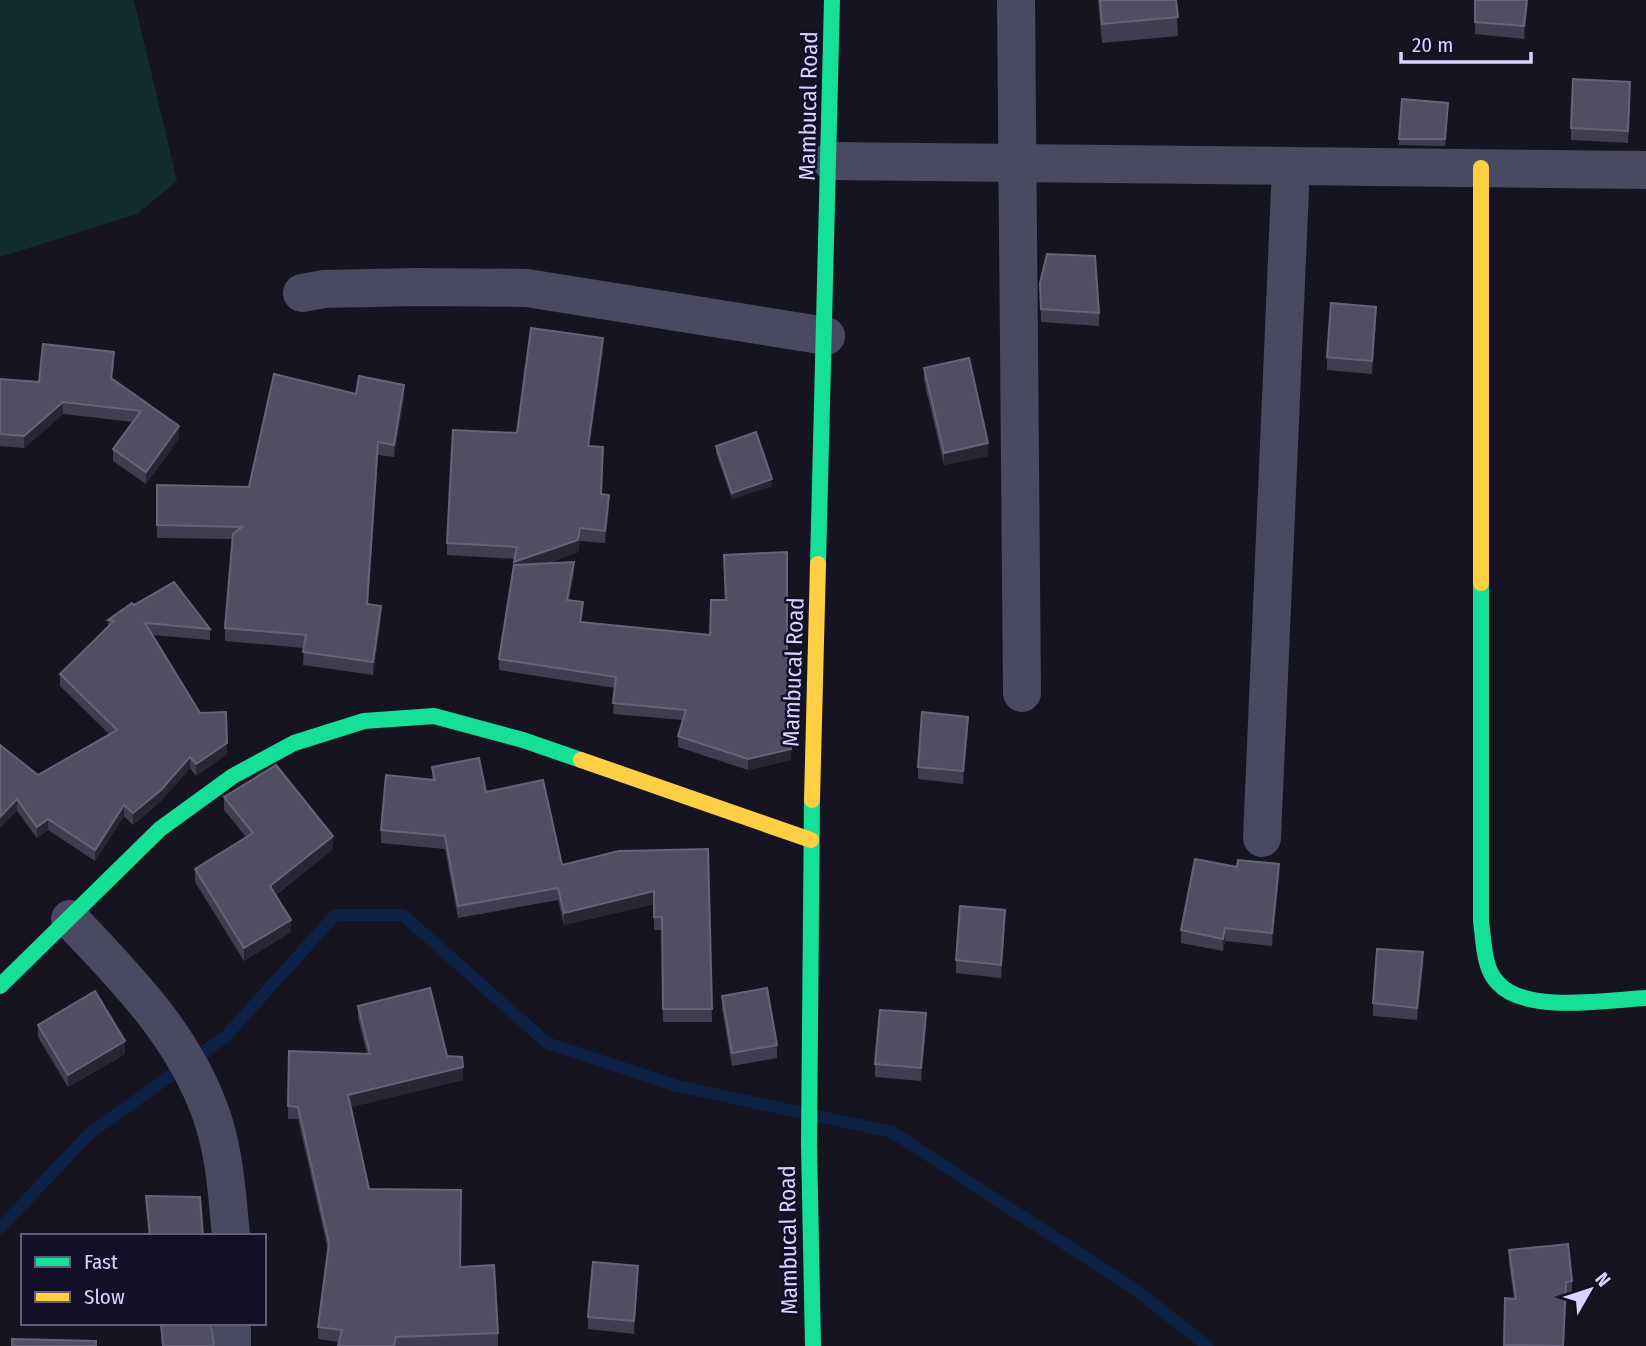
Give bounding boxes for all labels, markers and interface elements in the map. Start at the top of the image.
scale bar [1401,21,1530,65]
street label: Mambucal Road [793,31,823,181]
text: 20 m [1412,32,1453,58]
street label: Mambucal Road [776,597,810,747]
street label: Mambucal Road [773,1165,803,1315]
legend [21,1234,266,1325]
text: Fast [84,1249,118,1275]
north arrow [1555,1255,1625,1325]
text: N [1590,1268,1615,1291]
text: Slow [84,1284,125,1310]

